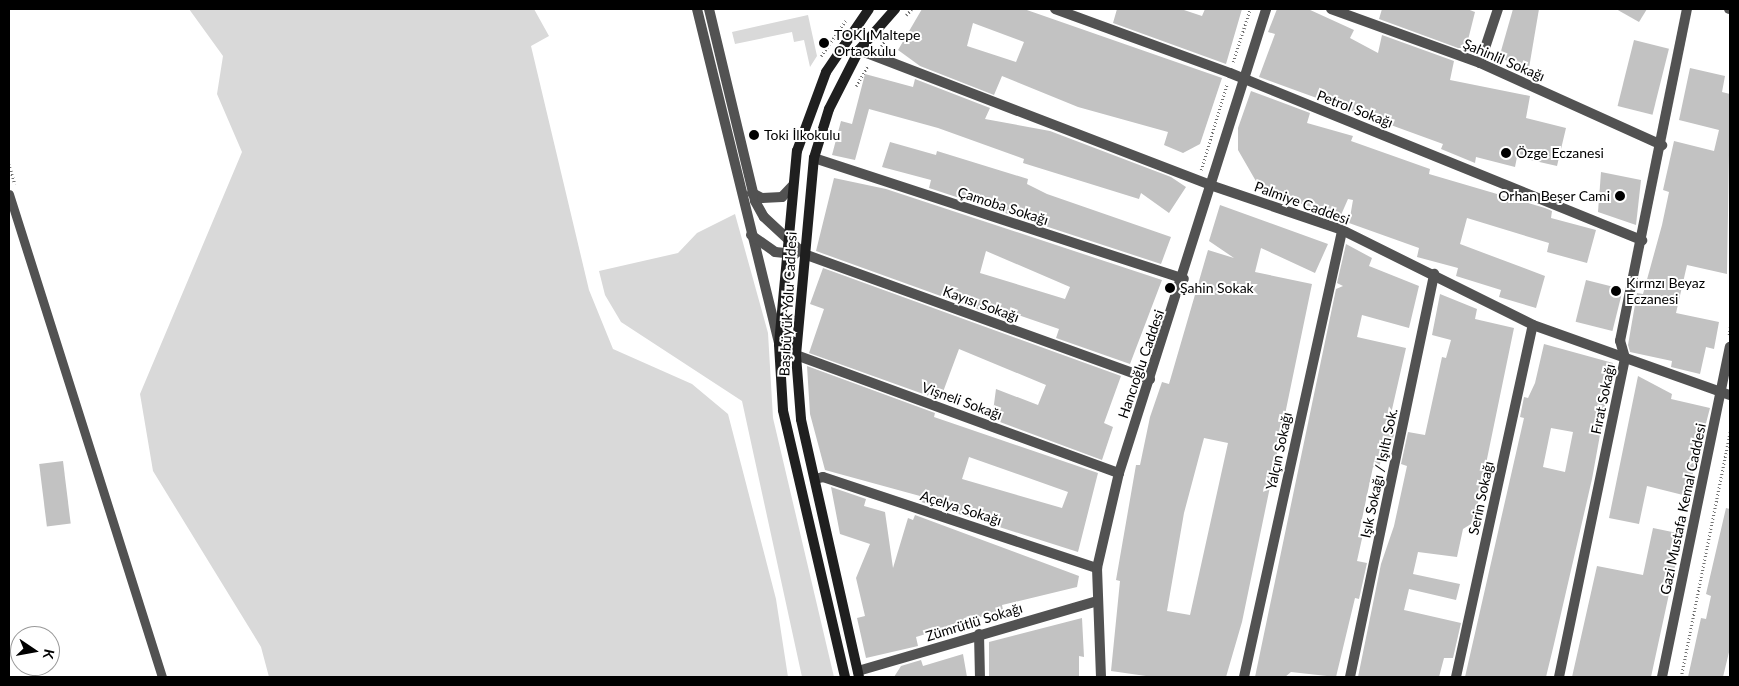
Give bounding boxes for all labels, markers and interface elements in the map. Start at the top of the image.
place label: TOKİ Maltepe Ortaokulu [834,27,920,59]
street label: Şahinlil Sokağı [1461,35,1547,85]
marker: TOKİ Maltepe Ortaokulu [818,37,830,49]
street label: Petrol Sokağı [1315,87,1395,131]
place label: Toki İlkokulu [764,127,840,143]
marker: Toki İlkokulu [748,129,760,141]
place label: Özge Eczanesi [1516,145,1604,161]
marker: Özge Eczanesi [1500,147,1512,159]
street label: Palmiye Caddesi [1252,178,1352,228]
street label: Çamoba Sokağı [956,183,1050,229]
place label: Orhan Beşer Cami [1498,188,1610,204]
marker: Orhan Beşer Cami [1614,190,1626,202]
street label: Başıbüyük Yolu Caddesi [776,231,800,377]
place label: Kırmzı Beyaz Eczanesi [1626,275,1705,308]
place label: Şahin Sokak [1180,280,1254,296]
street label: Kayısı Sokağı [941,282,1021,326]
marker: Şahin Sokak [1164,282,1176,294]
marker: Kırmzı Beyaz Eczanesi [1610,285,1622,297]
street label: Hancıoğlu Caddesi [1115,307,1167,421]
street label: Fırat Sokağı [1587,362,1619,436]
street label: Vişneli Sokağı [919,379,1005,423]
street label: Işık Sokağı / Işıltı Sok. [1357,407,1401,539]
street label: Yalçın Sokağı [1263,411,1295,491]
street label: Gazi Mustafa Kemal Caddesi [1657,422,1709,596]
street label: Serin Sokağı [1465,460,1497,536]
street label: Açelya Sokağı [918,487,1004,529]
street label: Zümrütlü Sokağı [924,599,1024,645]
north arrow [10,626,60,676]
text: K [40,648,58,660]

